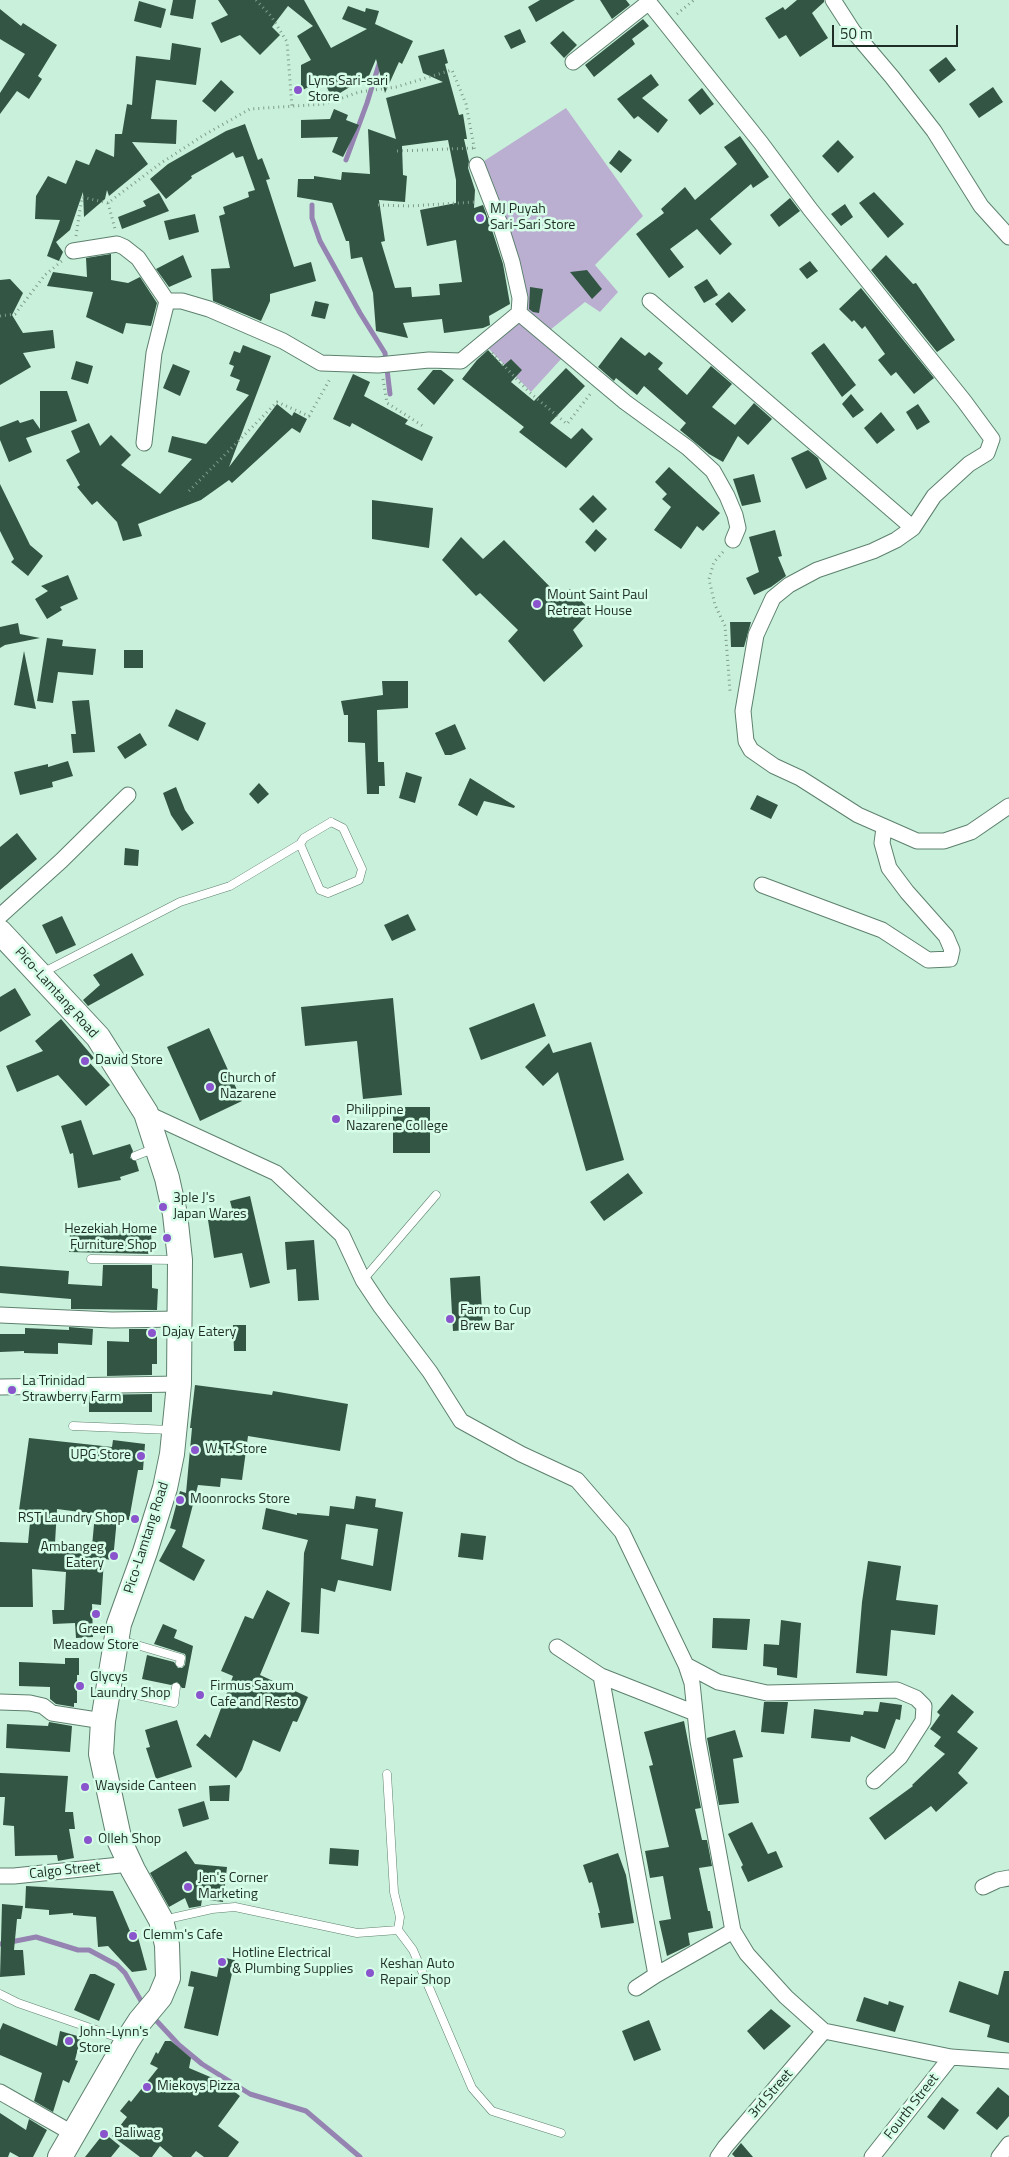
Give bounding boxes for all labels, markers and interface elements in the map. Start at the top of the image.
scale bar [834,15,960,47]
text: 50 m [840,22,873,45]
place label: Lyns Sari-sari Store [308,74,388,106]
marker: Lyns Sari-sari Store [292,84,304,96]
place label: MJ Puyah Sari-Sari Store [490,202,575,234]
marker: MJ Puyah Sari-Sari Store [474,212,486,224]
place label: Mount Saint Paul Retreat House [547,588,648,620]
marker: Mount Saint Paul Retreat House [531,598,543,610]
street label: Pico-Lamtang Road [11,944,101,1042]
place label: David Store [95,1053,163,1069]
marker: David Store [79,1055,91,1067]
place label: Church of Nazarene [220,1071,276,1104]
marker: Church of Nazarene [204,1081,216,1093]
place label: Philippine Nazarene College [346,1103,448,1136]
marker: Philippine Nazarene College [330,1113,342,1125]
place label: 3ple J's Japan Wares [173,1191,247,1224]
marker: 3ple J's Japan Wares [157,1201,169,1213]
place label: Hezekiah Home Furniture Shop [64,1222,157,1254]
marker: Hezekiah Home Furniture Shop [161,1232,173,1244]
place label: Farm to Cup Brew Bar [460,1303,531,1335]
marker: Farm to Cup Brew Bar [444,1313,456,1325]
place label: Dajay Eatery [162,1325,236,1341]
marker: Dajay Eatery [146,1327,158,1339]
place label: La Trinidad Strawberry Farm [22,1374,121,1406]
marker: La Trinidad Strawberry Farm [6,1384,18,1396]
place label: W. T. Store [205,1442,267,1458]
marker: W. T. Store [189,1444,201,1456]
place label: UPG Store [70,1448,131,1464]
marker: UPG Store [135,1450,147,1462]
street label: Pico-Lamtang Road [121,1480,173,1596]
place label: Moonrocks Store [190,1492,290,1508]
marker: Moonrocks Store [174,1494,186,1506]
place label: RST Laundry Shop [18,1511,125,1527]
marker: RST Laundry Shop [129,1513,141,1525]
place label: Ambangeg Eatery [41,1540,104,1572]
marker: Ambangeg Eatery [108,1550,120,1562]
marker: Green Meadow Store [90,1608,102,1620]
place label: Green Meadow Store [53,1622,139,1654]
place label: Glycys Laundry Shop [90,1670,171,1702]
place label: Firmus Saxum Cafe and Resto [210,1679,299,1711]
marker: Glycys Laundry Shop [74,1680,86,1692]
marker: Firmus Saxum Cafe and Resto [194,1689,206,1701]
place label: Wayside Canteen [95,1779,197,1795]
marker: Wayside Canteen [79,1781,91,1793]
place label: Olleh Shop [98,1832,161,1848]
marker: Olleh Shop [82,1834,94,1846]
street label: Calgo Street [29,1859,101,1883]
place label: Jen's Corner Marketing [198,1871,268,1904]
marker: Jen's Corner Marketing [182,1881,194,1893]
place label: Clemm's Cafe [143,1928,223,1944]
marker: Clemm's Cafe [127,1930,139,1942]
place label: Hotline Electrical & Plumbing Supplies [232,1946,353,1978]
marker: Hotline Electrical & Plumbing Supplies [216,1956,228,1968]
place label: Keshan Auto Repair Shop [380,1957,455,1990]
marker: Keshan Auto Repair Shop [364,1967,376,1979]
place label: John-Lynn's Store [79,2025,149,2058]
marker: John-Lynn's Store [63,2035,75,2047]
street label: 3rd Street [745,2066,797,2122]
street label: Fourth Street [881,2071,943,2143]
place label: Miekoys Pizza [157,2079,240,2095]
marker: Miekoys Pizza [141,2081,153,2093]
place label: Baliwag [114,2126,161,2142]
marker: Baliwag [98,2128,110,2140]

